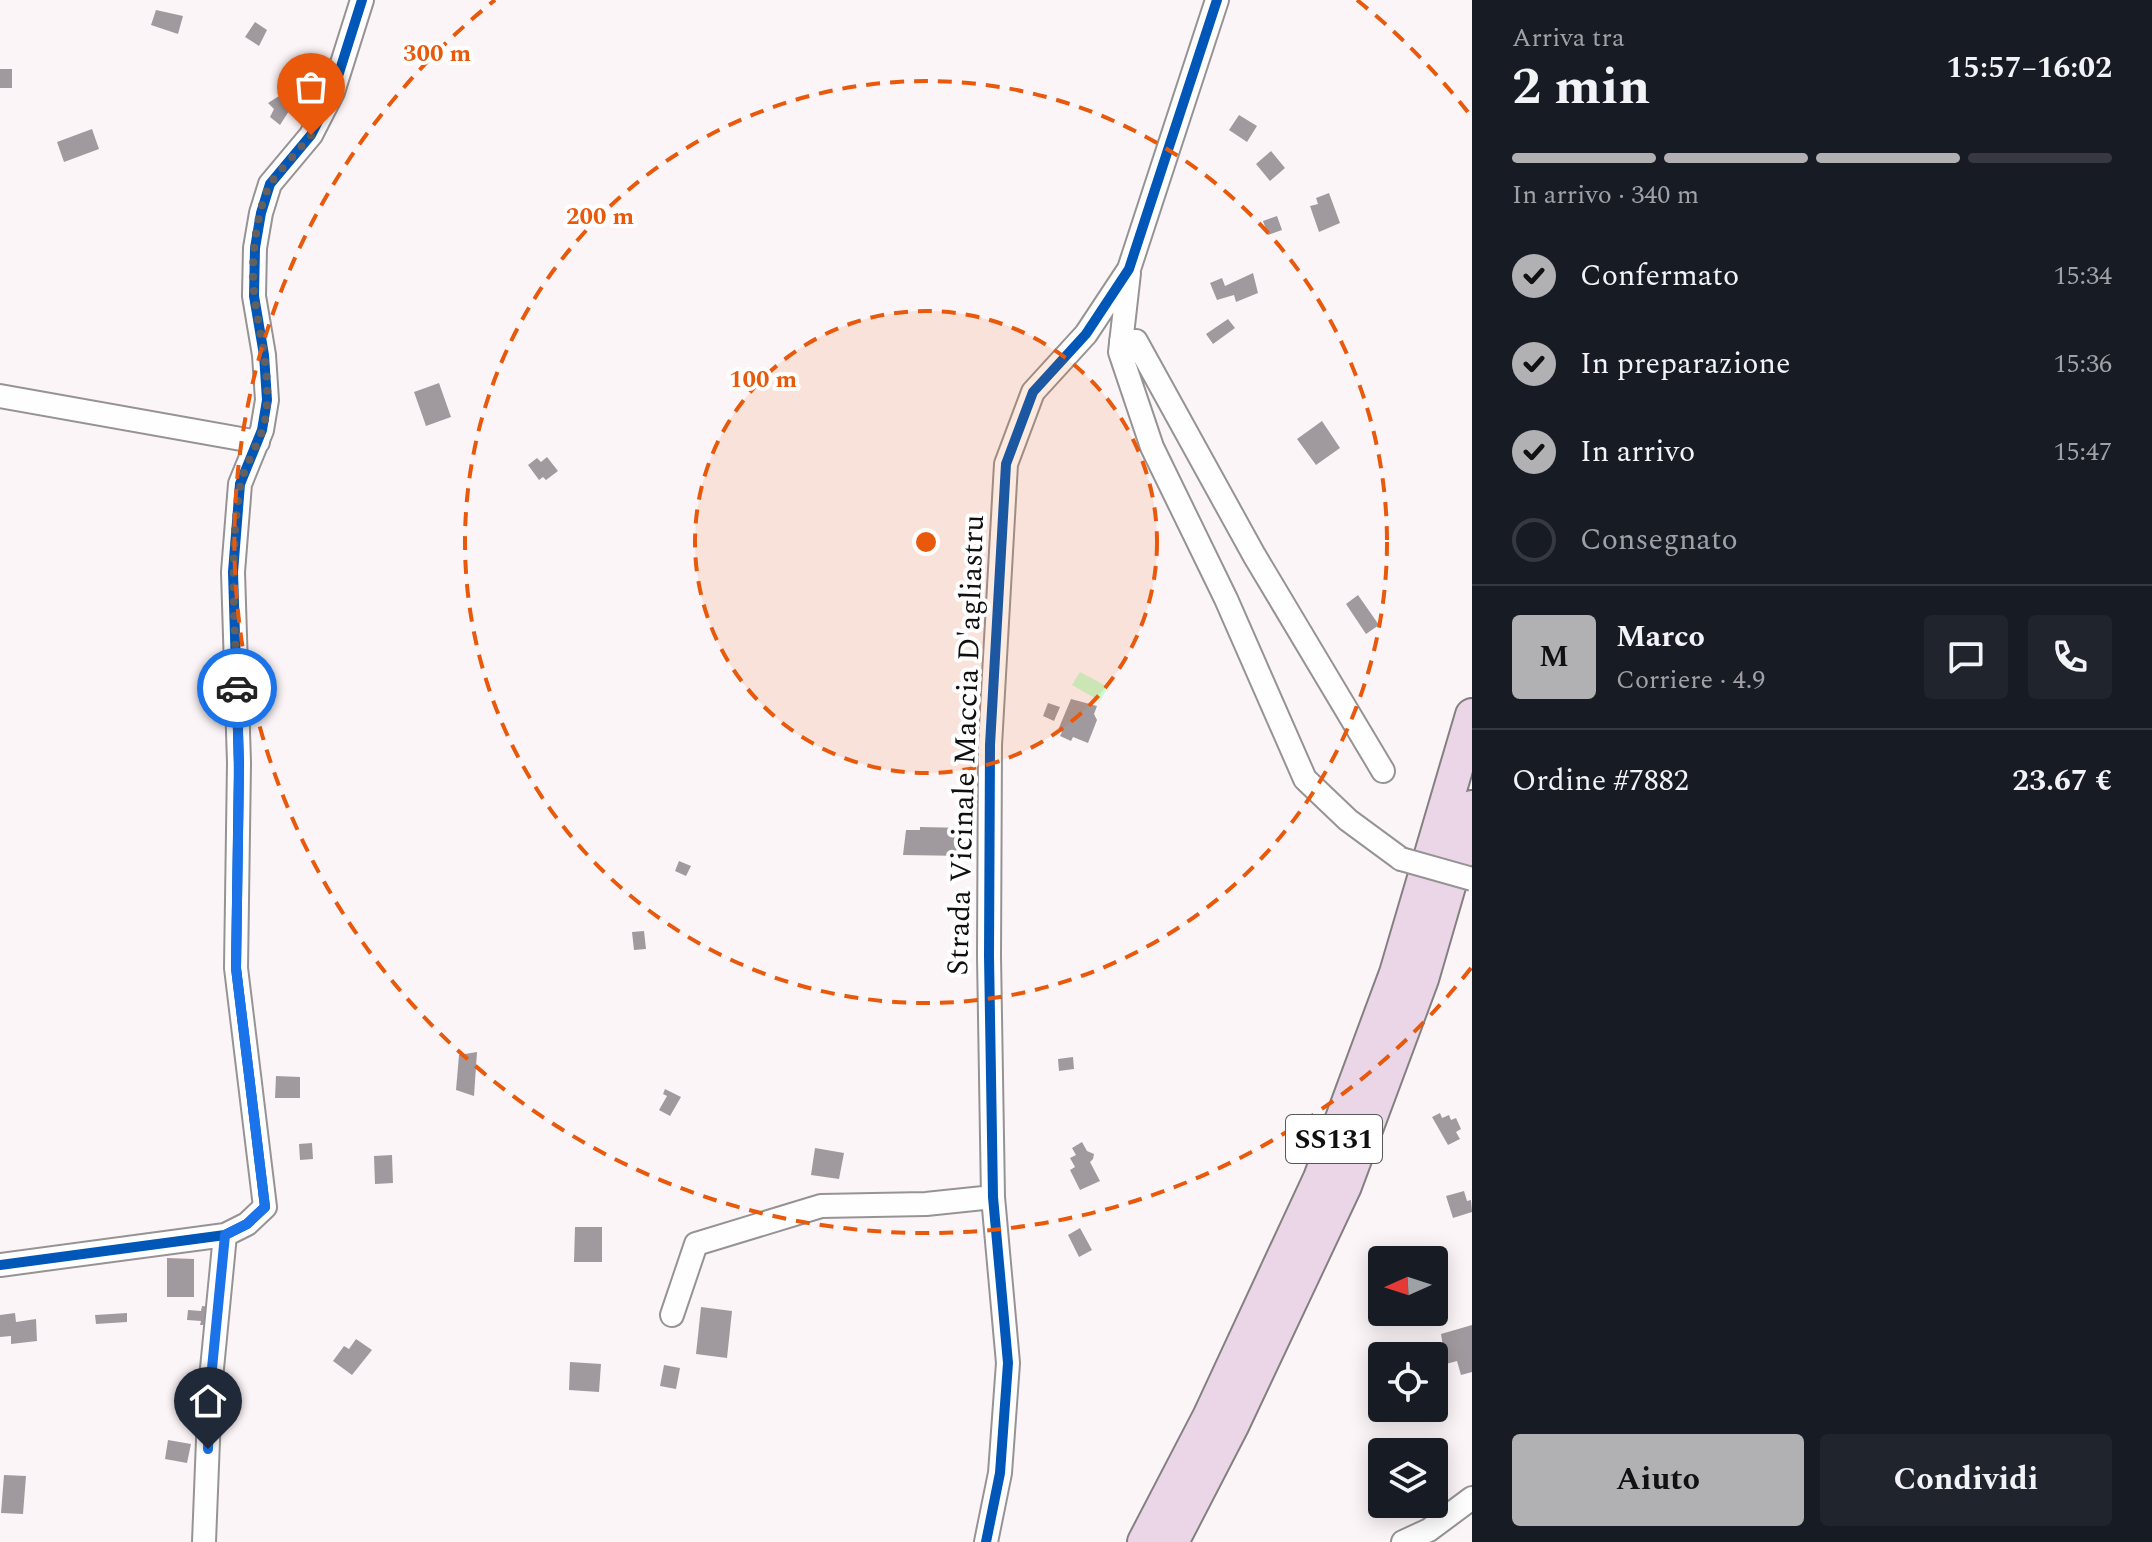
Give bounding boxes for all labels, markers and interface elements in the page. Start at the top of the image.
text: Arriva tra [1512,18,1625,58]
text: 300 m [403,36,471,72]
text: 15:57–16:02 [1946,45,2112,91]
text: 2 min [1512,48,1650,127]
pin [277,53,345,135]
icon: bag [289,65,333,109]
text: In arrivo · 340 m [1512,175,1699,215]
text: 200 m [566,199,634,235]
text: Confermato [1580,253,1739,299]
icon: check [1512,254,1556,298]
text: 15:34 [2053,256,2112,296]
text: In preparazione [1580,341,1791,387]
icon: check [1512,342,1556,386]
text: 15:36 [2053,344,2112,384]
text: 100 m [729,362,797,398]
text: In arrivo [1580,429,1695,475]
icon: check [1512,430,1556,474]
text: 15:47 [2053,432,2112,472]
street label: Strada Vicinale Maccia D'agliastru [935,514,997,976]
text: Consegnato [1580,517,1738,563]
centre of rings [912,528,940,556]
text: Marco [1616,614,1705,660]
button: chat [1924,615,2008,699]
button: phone [2028,615,2112,699]
text: M [1539,634,1569,680]
courier [197,648,277,728]
text: Corriere · 4.9 [1616,660,1765,700]
icon: car [215,666,259,710]
text: Ordine #7882 [1512,758,1689,804]
text: 23.67 € [2012,758,2112,804]
road number: SS131 [1286,1115,1382,1163]
north arrow [1368,1246,1448,1326]
map controls [1368,1246,1448,1518]
button: locate [1368,1342,1448,1422]
pin [174,1367,242,1449]
icon: home [186,1379,230,1423]
button: Aiuto [1512,1434,1804,1526]
button: Condividi [1820,1434,2112,1526]
button: layers [1368,1438,1448,1518]

